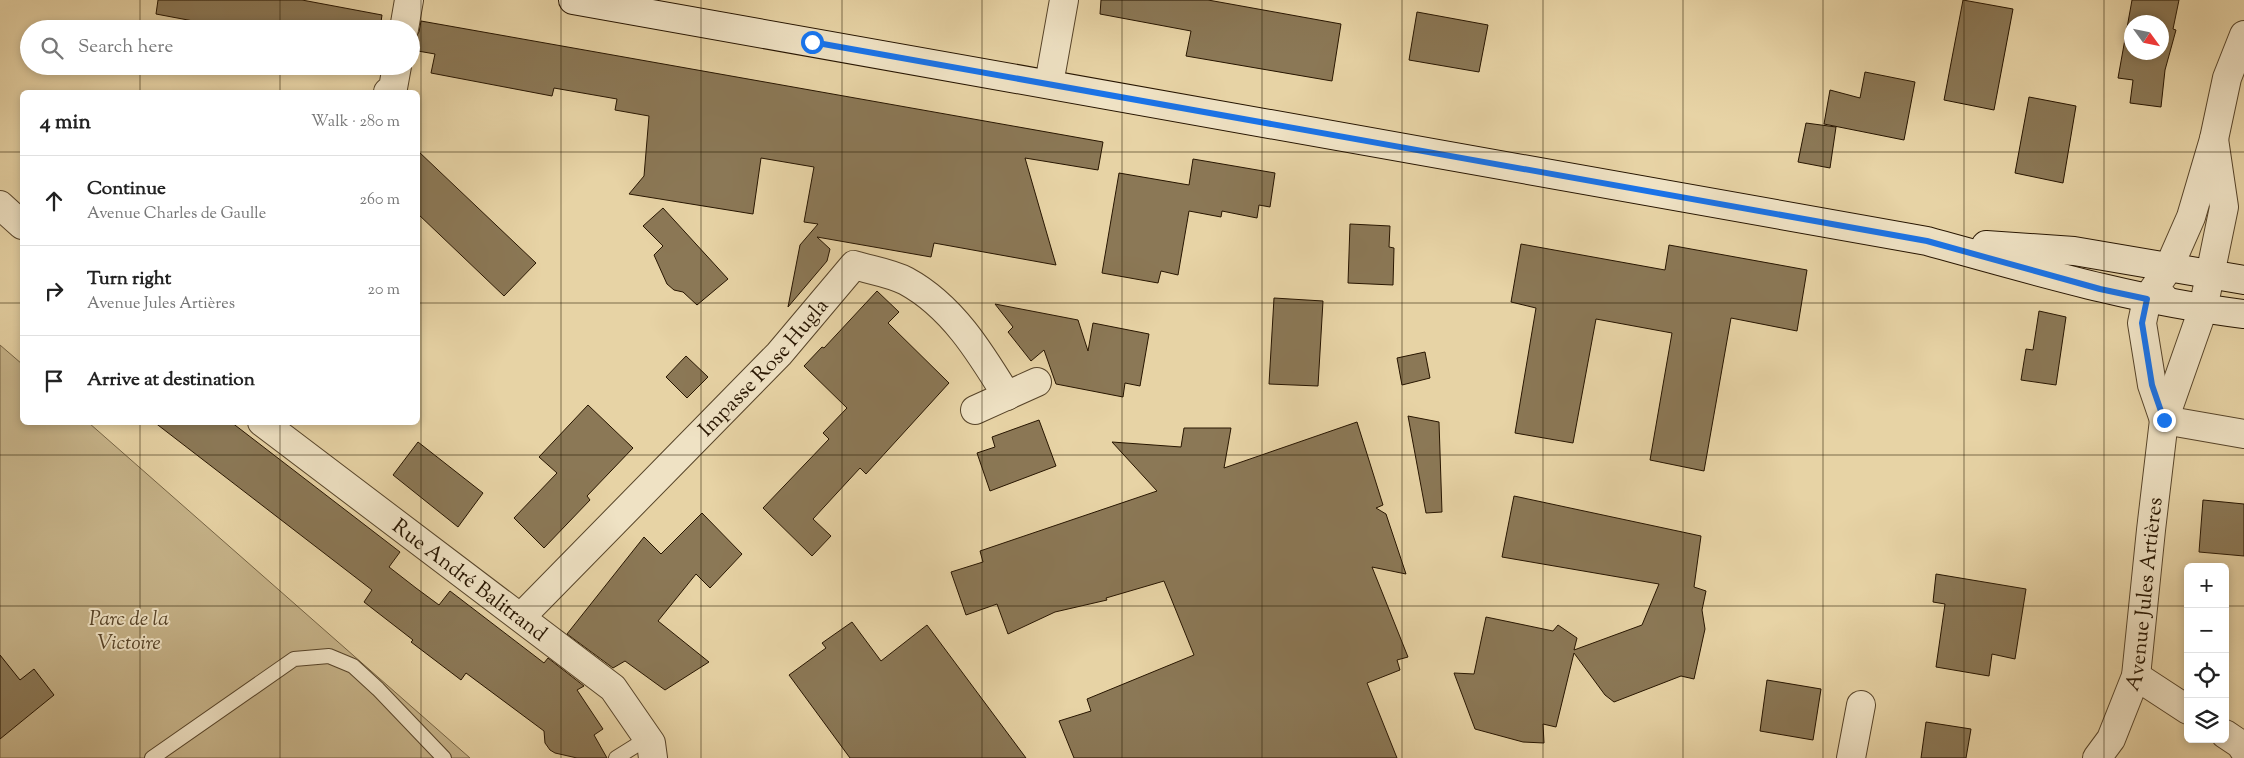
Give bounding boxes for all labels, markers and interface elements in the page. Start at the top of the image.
north arrow [2124,15,2169,60]
search box [20,20,420,75]
route start [801,31,824,54]
icon: search [38,34,66,62]
text: Search here [78,34,173,61]
text: 4 min [40,108,91,138]
text: Walk · 280 m [311,111,400,134]
text: Continue [87,176,166,203]
icon: ahead [40,187,68,215]
text: 260 m [359,189,400,212]
text: Avenue Charles de Gaulle [87,203,266,226]
text: Turn right [87,266,171,293]
icon: right [40,277,68,305]
text: 20 m [367,279,400,302]
street label: Impasse Rose Hugla [693,292,837,444]
text: Avenue Jules Artières [87,293,235,316]
icon: arrive [40,367,68,395]
text: Arrive at destination [87,367,255,394]
route end [2153,409,2176,432]
street label: Avenue Jules Artières [2119,496,2172,696]
street label: Rue André Balitrand [385,513,553,650]
map controls [2184,563,2229,743]
button: + [2184,563,2229,608]
park label: Parc de la Victoire [89,605,169,659]
button: − [2184,608,2229,653]
button: locate [2184,653,2229,698]
button: layers [2184,698,2229,743]

